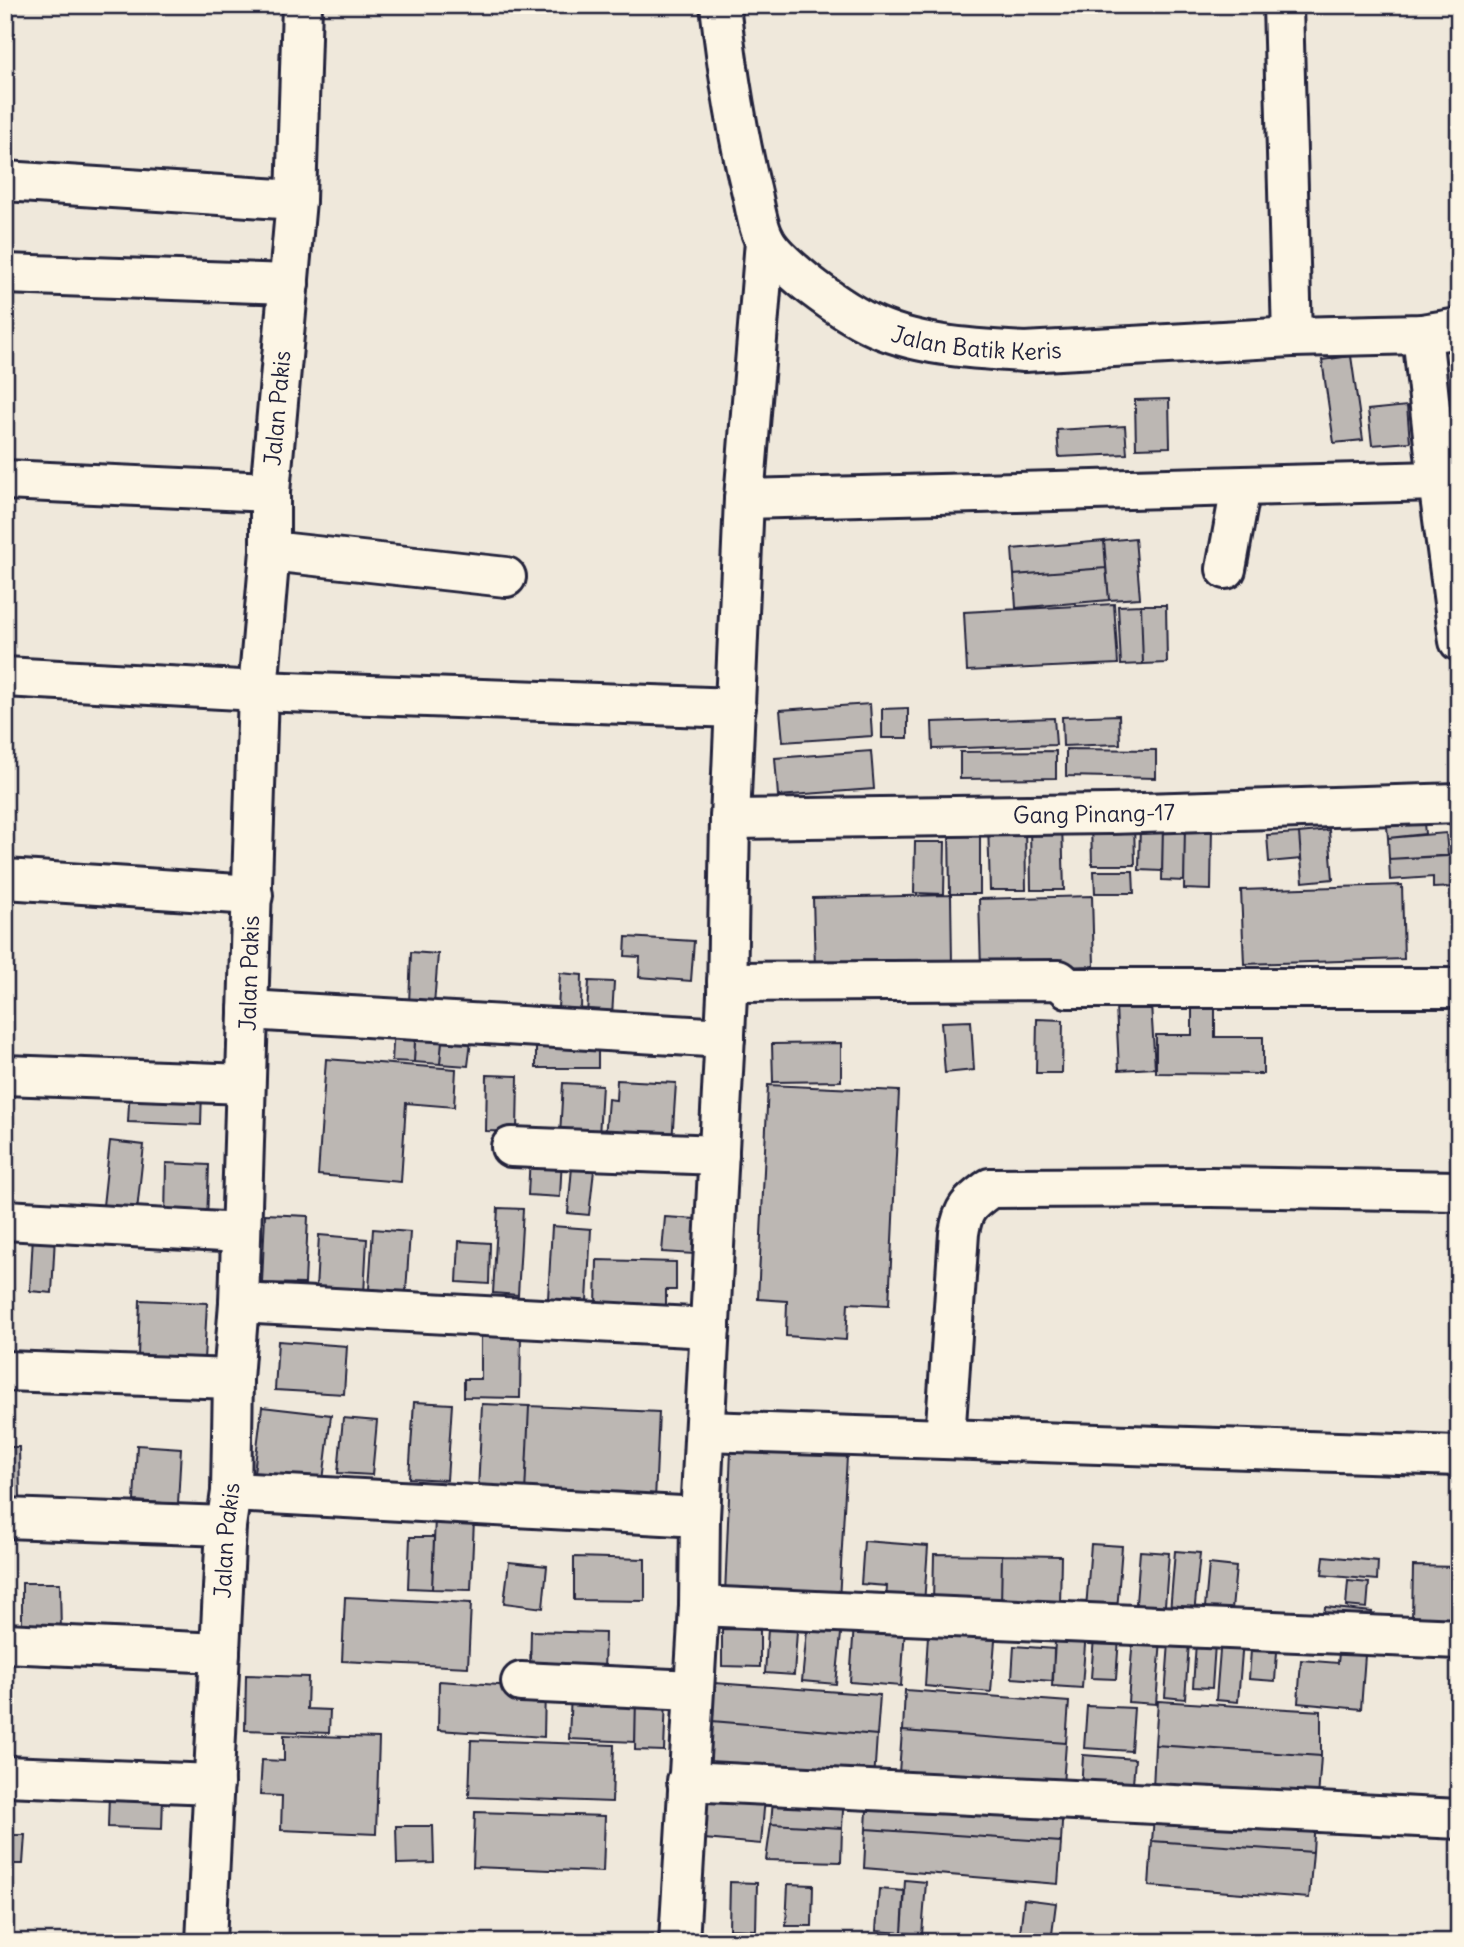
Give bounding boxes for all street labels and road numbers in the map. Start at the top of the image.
street label: Jalan Batik Keris [888,319,1062,366]
street label: Jalan Pakis [257,349,297,467]
street label: Gang Pinang-17 [1013,797,1175,829]
street label: Jalan Pakis [232,915,265,1032]
street label: Jalan Pakis [208,1483,245,1599]

